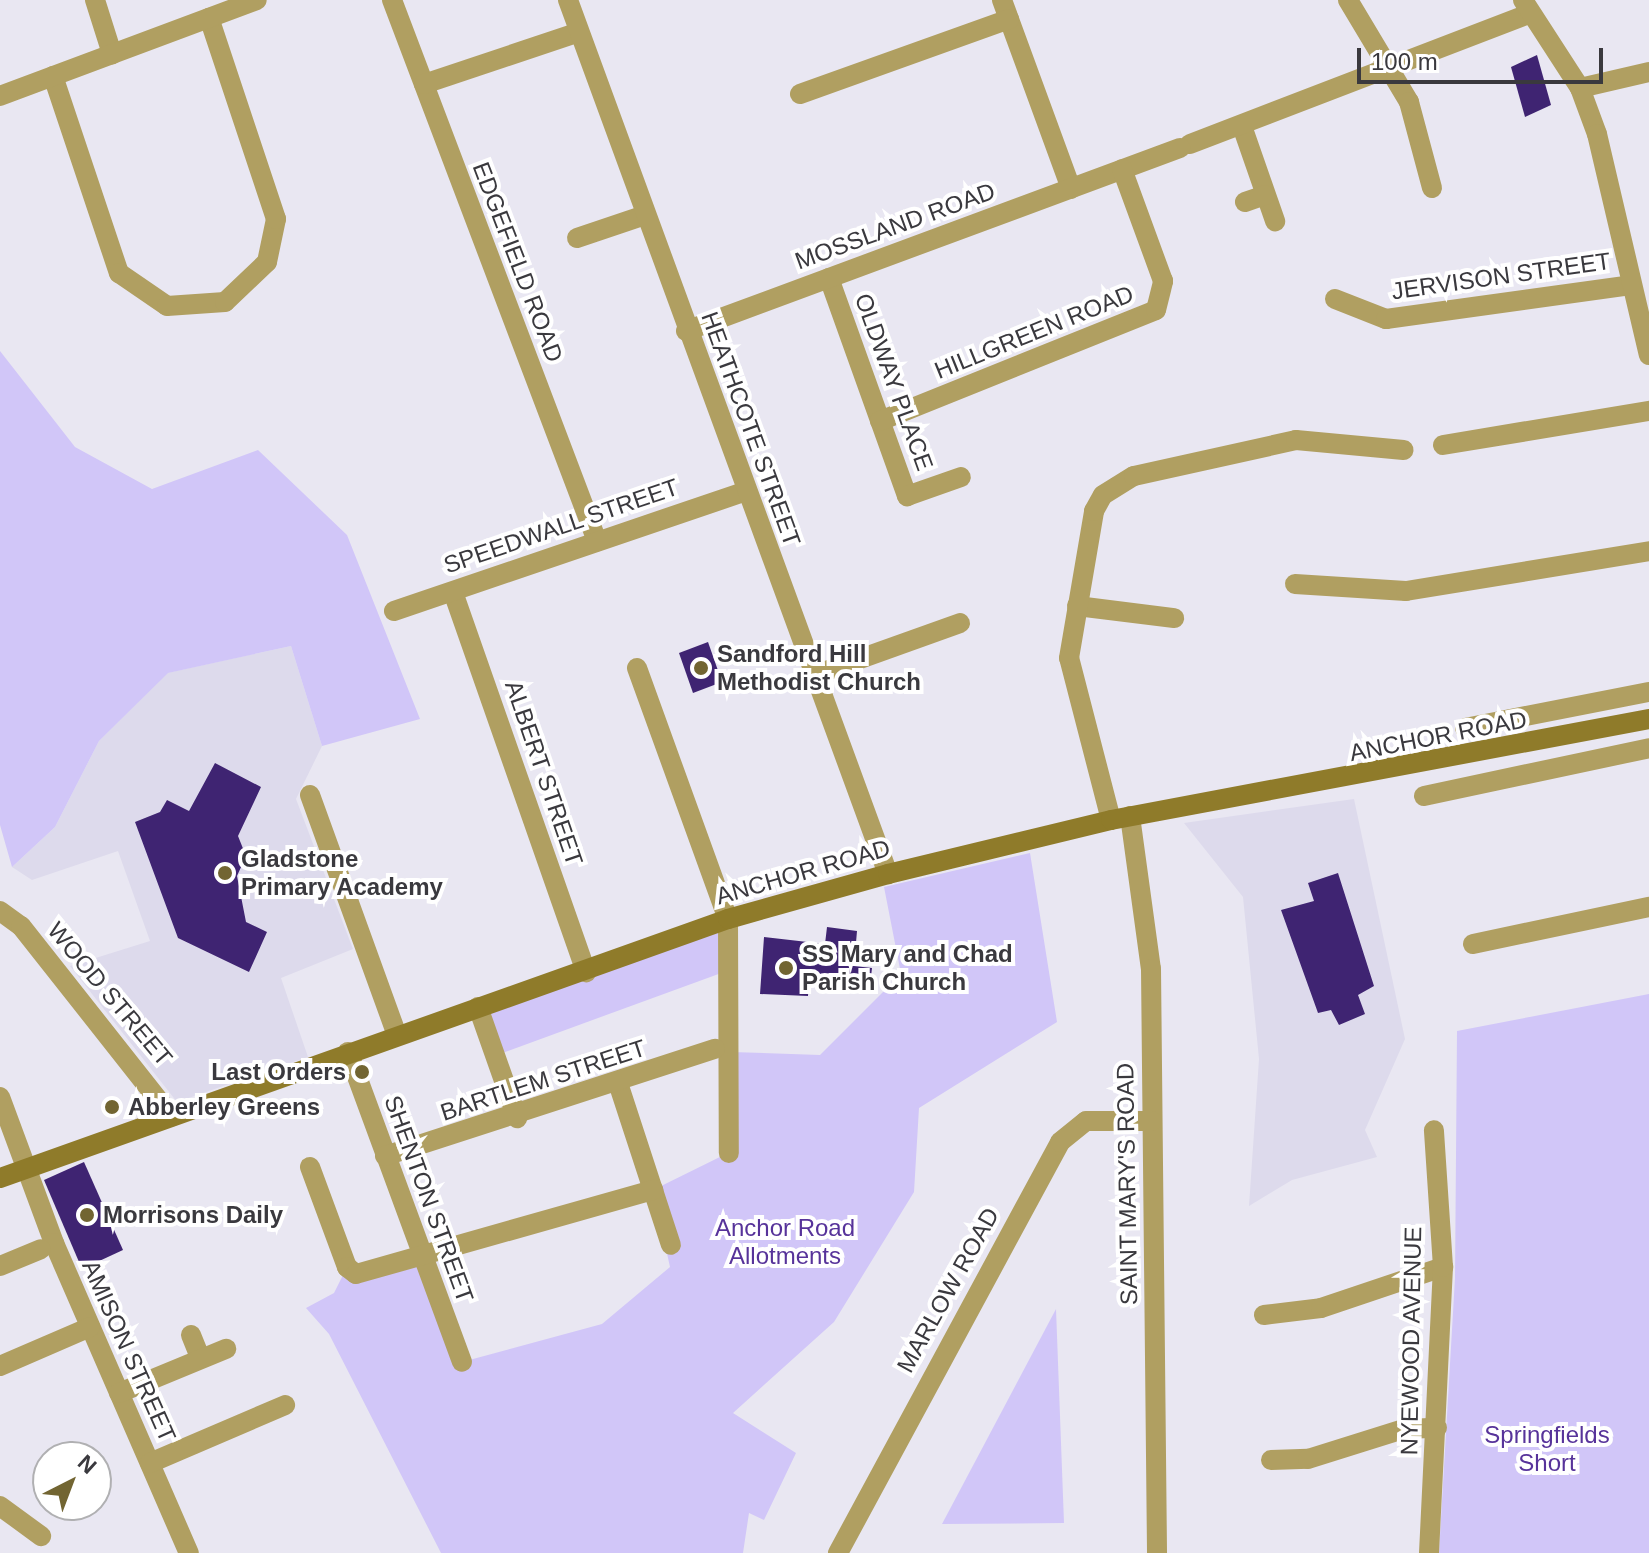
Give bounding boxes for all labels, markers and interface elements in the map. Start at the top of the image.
scale bar [1361,32,1607,82]
text: 100 m [1371,48,1438,75]
street label: EDGEFIELD ROAD [467,158,569,366]
street label: MOSSLAND ROAD [791,176,999,276]
street label: JERVISON STREET [1390,246,1612,306]
street label: HILLGREEN ROAD [930,279,1138,385]
street label: OLDWAY PLACE [849,289,939,475]
street label: HEATHCOTE STREET [695,308,807,550]
street label: SPEEDWALL STREET [439,472,683,580]
place label: Sandford Hill Methodist Church [717,640,921,696]
marker: Sandford Hill Methodist Church [692,659,710,677]
street label: ALBERT STREET [499,676,589,870]
street label: ANCHOR ROAD [1347,705,1529,767]
street label: ANCHOR ROAD [713,833,893,911]
place label: Gladstone Primary Academy [241,845,444,901]
marker: Gladstone Primary Academy [216,864,234,882]
street label: WOOD STREET [42,916,178,1072]
place label: SS Mary and Chad Parish Church [802,940,1013,996]
marker: SS Mary and Chad Parish Church [777,959,795,977]
street label: BARTLEM STREET [437,1033,649,1127]
place label: Last Orders [211,1058,346,1086]
street label: SAINT MARY'S ROAD [1110,1062,1144,1306]
marker: Last Orders [353,1063,371,1081]
street label: SHENTON STREET [378,1092,480,1306]
place label: Abberley Greens [128,1093,320,1121]
marker: Abberley Greens [103,1098,121,1116]
place label: Morrisons Daily [103,1201,283,1229]
street label: MARLOW ROAD [891,1203,1005,1377]
marker: Morrisons Daily [78,1206,96,1224]
park label: Anchor Road Allotments [715,1214,855,1270]
street label: NYEWOOD AVENUE [1395,1226,1427,1456]
street label: AMISON STREET [76,1256,182,1446]
park label: Springfields Short [1484,1421,1610,1477]
north arrow [32,1441,112,1521]
text: N [73,1450,101,1479]

